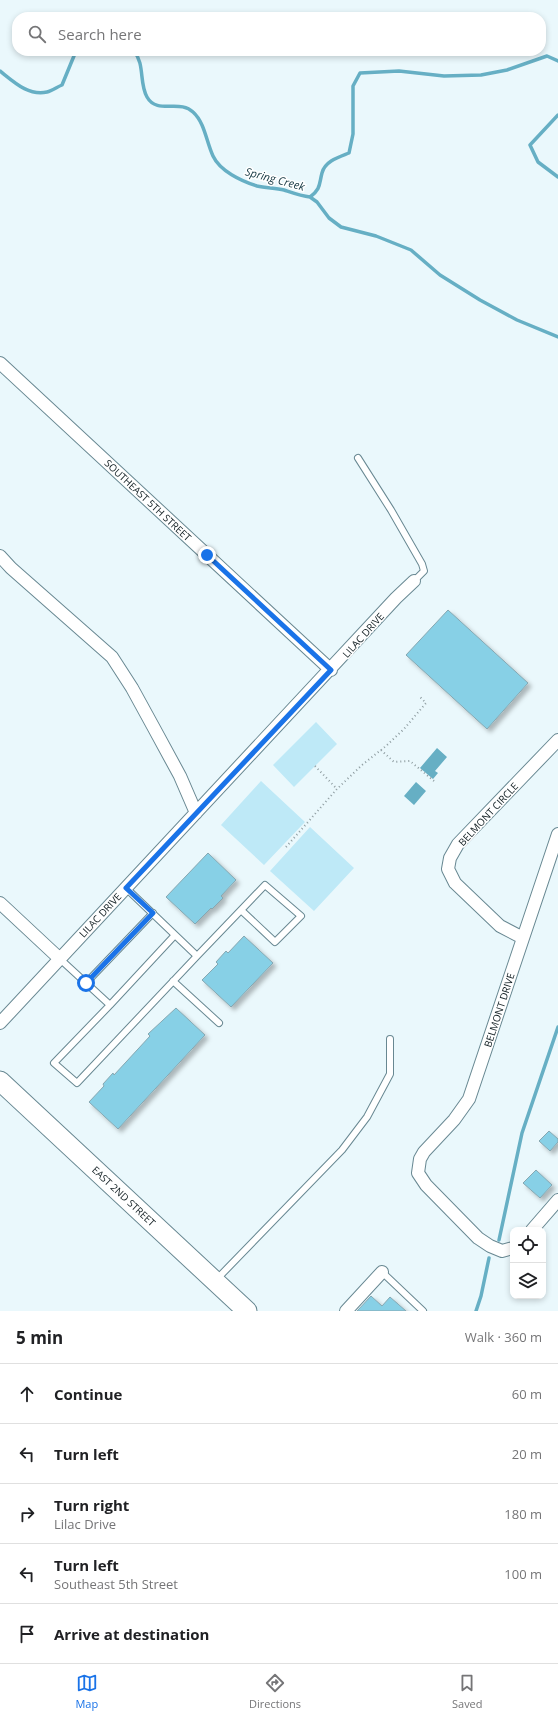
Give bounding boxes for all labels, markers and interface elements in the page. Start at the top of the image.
search box [12,12,546,56]
icon: search [26,23,48,45]
text: Search here [58,24,142,44]
water label: Spring Creek [244,163,307,194]
street label: SOUTHEAST 5TH STREET [102,456,195,544]
route end [198,546,216,564]
street label: LILAC DRIVE [339,609,387,661]
street label: BELMONT CIRCLE [455,779,521,849]
street label: LILAC DRIVE [76,890,124,940]
street label: BELMONT DRIVE [480,971,518,1049]
route start [77,974,95,992]
street label: EAST 2ND STREET [89,1163,159,1230]
map controls [510,1227,546,1299]
button: locate [510,1227,546,1263]
button: layers [510,1263,546,1299]
text: 5 min [16,1326,63,1349]
text: Walk · 360 m [465,1328,542,1346]
icon: ahead [16,1383,38,1405]
text: Continue [54,1384,122,1404]
text: 60 m [512,1385,542,1403]
icon: left [16,1443,38,1465]
text: Turn left [54,1444,119,1464]
text: 20 m [512,1445,542,1463]
text: Turn right [54,1495,129,1515]
icon: right [16,1503,38,1525]
text: 180 m [504,1505,542,1523]
text: Lilac Drive [54,1515,116,1533]
text: Turn left [54,1555,119,1575]
icon: left [16,1563,38,1585]
text: 100 m [504,1565,542,1583]
text: Southeast 5th Street [54,1575,178,1593]
icon: arrive [16,1623,38,1645]
text: Arrive at destination [54,1624,209,1644]
tab: Map [75,1672,98,1711]
tab: Directions [249,1672,301,1711]
tab: Saved [452,1672,483,1711]

